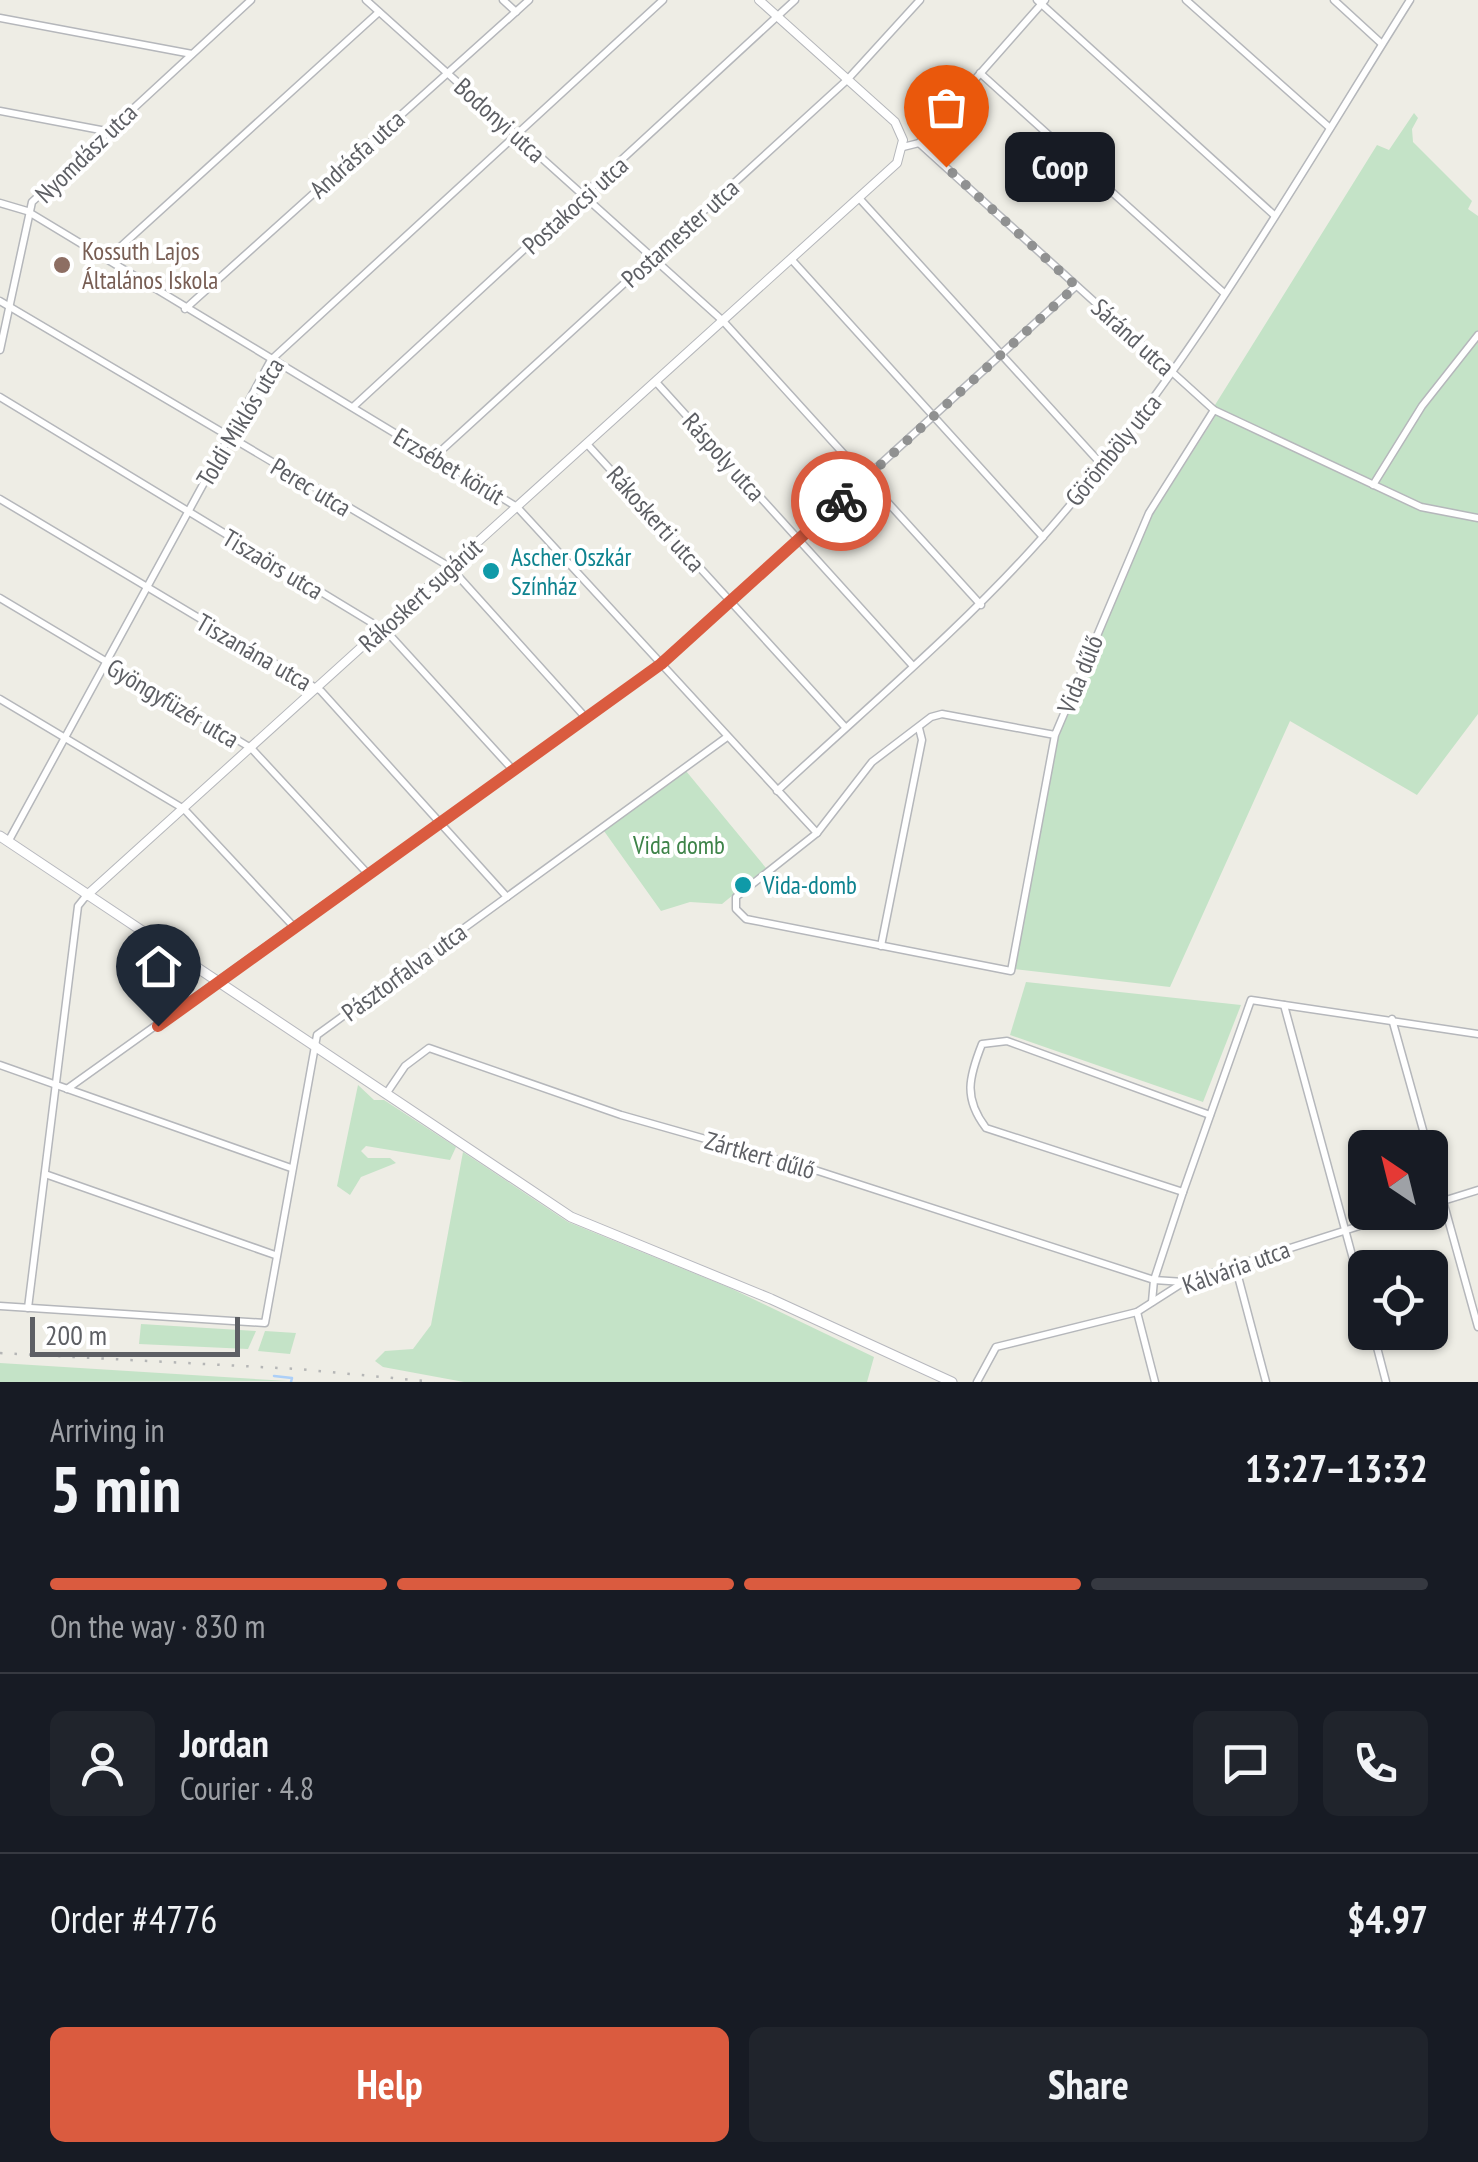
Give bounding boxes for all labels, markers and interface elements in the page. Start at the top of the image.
pin [904,65,989,168]
street label: Bodonyi utca [448,71,552,169]
icon: bag [919,80,974,135]
street label: Nyomdász utca [28,97,144,209]
street label: Andrásfa utca [303,103,411,205]
callout: Coop [1006,132,1116,202]
text: Coop [1032,146,1088,188]
street label: Postakocsi utca [515,149,635,261]
street label: Postamester utca [615,172,745,294]
place label: Kossuth Lajos Általános Iskola [82,235,218,296]
marker: Kossuth Lajos Általános Iskola [51,254,73,276]
street label: Sáránd utca [1085,291,1181,383]
street label: Toldi Miklós utca [189,352,291,492]
street label: Görömböly utca [1058,388,1168,512]
street label: Ráspoly utca [676,406,772,508]
street label: Erzsébet körút [388,420,510,512]
street label: Perec utca [265,451,357,523]
courier [791,451,891,551]
street label: Rákoskerti utca [600,459,712,579]
icon: bike [814,474,869,529]
street label: Tiszaörs utca [217,521,329,607]
street label: Rákoskert sugárút [352,531,488,659]
place label: Ascher Oszkár Színház [511,541,632,602]
marker: Ascher Oszkár Színház [480,560,502,582]
street label: Tiszanána utca [191,606,317,698]
street label: Vida dűlő [1050,630,1110,719]
street label: Gyöngyfüzér utca [101,651,245,755]
park label: Vida domb [632,829,725,861]
place label: Vida-domb [762,869,857,901]
marker: Vida-domb [732,874,754,896]
street label: Pásztorfalva utca [335,916,473,1028]
pin [116,924,201,1027]
icon: home [131,939,186,994]
street label: Zártkert dűlő [701,1124,819,1186]
north arrow [1348,1130,1448,1230]
map controls [1348,1130,1448,1350]
street label: Kálvária utca [1178,1233,1294,1301]
button: locate [1348,1250,1448,1350]
scale bar [30,1312,240,1356]
text: 200 m [45,1316,107,1353]
text: Arriving in [50,1409,165,1451]
text: 13:27–13:32 [1245,1443,1428,1492]
text: 5 min [50,1446,181,1530]
text: On the way · 830 m [50,1605,265,1647]
button: person [50,1711,155,1816]
button: chat [1193,1711,1298,1816]
button: phone [1323,1711,1428,1816]
text: Jordan [180,1718,269,1767]
text: Courier · 4.8 [180,1767,314,1809]
text: Order #4776 [50,1894,217,1943]
text: $4.97 [1347,1894,1428,1943]
button: Help [50,2027,729,2142]
button: Share [749,2027,1428,2142]

